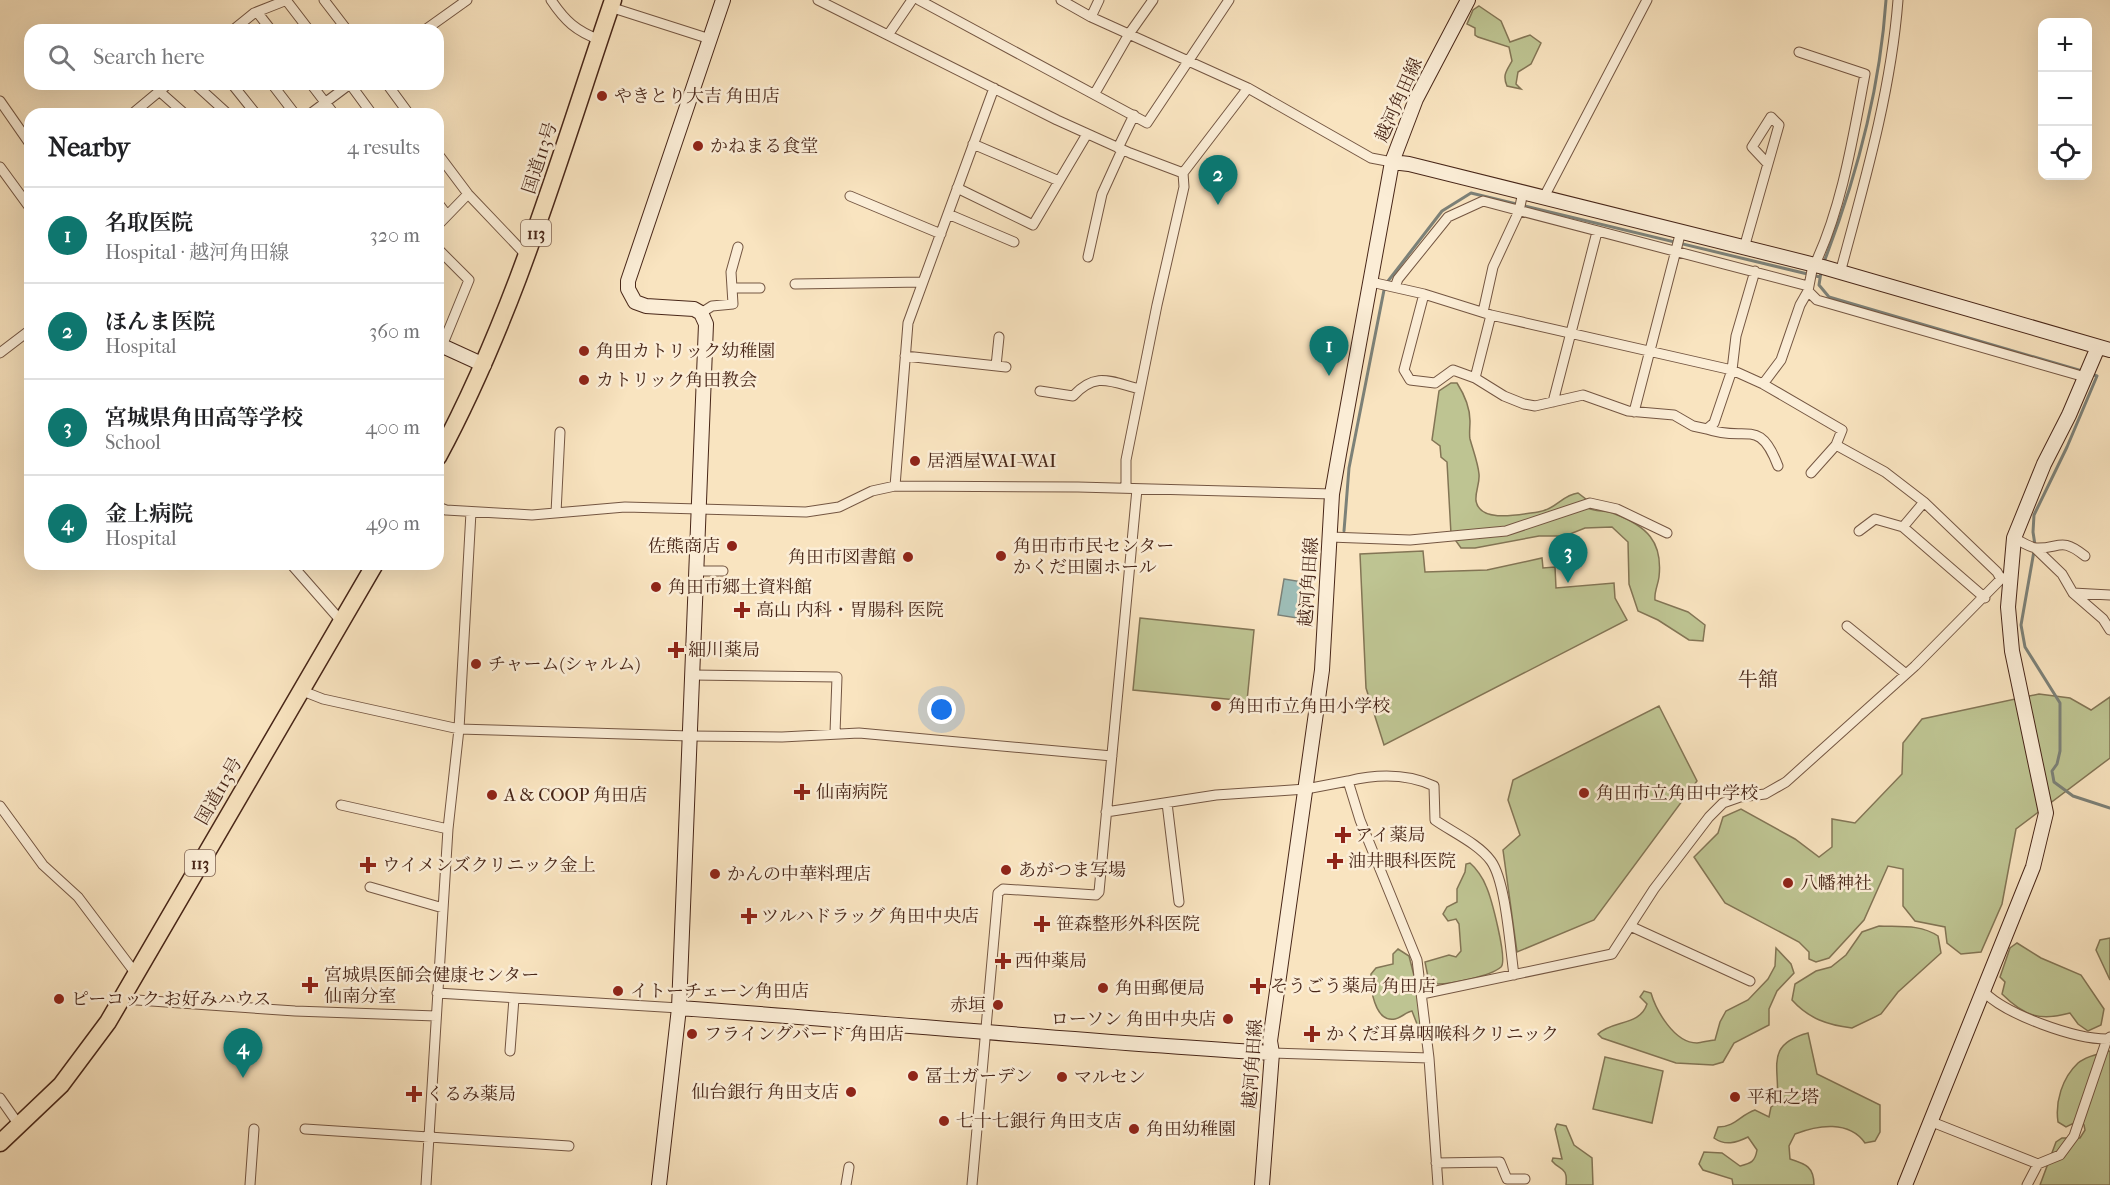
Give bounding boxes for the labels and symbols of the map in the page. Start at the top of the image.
street label: 越河角田線 [1371,55,1427,145]
place label: やきとり大吉 角田店 [614,86,780,107]
marker: やきとり大吉 角田店 [595,89,609,103]
street label: 国道113号 [519,119,561,197]
place label: かねまる食堂 [710,136,818,157]
marker: かねまる食堂 [691,139,705,153]
pin: 2 [1198,156,1238,205]
road number: 113 [521,220,551,246]
pin: 1 [1310,326,1348,376]
place label: 角田カトリック幼稚園 [596,341,775,362]
marker: 角田カトリック幼稚園 [577,344,591,358]
place label: カトリック角田教会 [596,370,757,391]
marker: カトリック角田教会 [577,373,591,387]
place label: 居酒屋WAI-WAI [927,451,1056,472]
marker: 居酒屋WAI-WAI [908,454,922,468]
pin: 3 [1548,534,1588,583]
place label: 佐熊商店 [648,536,720,557]
place label: 角田市市民センター かくだ田園ホール [1013,536,1174,578]
street label: 越河角田線 [1295,536,1323,628]
marker: 佐熊商店 [725,539,739,553]
place label: 角田市図書館 [788,547,896,568]
marker: 角田市市民センター かくだ田園ホール [994,549,1008,563]
marker: 角田市図書館 [901,550,915,564]
place label: 角田市郷土資料館 [668,577,812,598]
marker: 角田市郷土資料館 [649,580,663,594]
place label: 高山 内科・胃腸科 医院 [756,600,944,621]
marker: 高山 内科・胃腸科 医院 [733,601,751,619]
place label: 細川薬局 [688,640,760,661]
marker: 細川薬局 [669,643,683,657]
place label: チャーム(シャルム) [488,654,640,675]
marker: チャーム(シャルム) [469,657,483,671]
district label: 牛舘 [1738,668,1778,691]
your location [927,695,956,724]
place label: 角田市立角田小学校 [1228,696,1390,717]
marker: 角田市立角田小学校 [1209,699,1223,713]
street label: 国道113号 [191,754,247,828]
place label: 仙南病院 [816,782,888,803]
marker: 仙南病院 [793,783,811,801]
place label: 角田市立角田中学校 [1596,783,1758,804]
place label: A & COOP 角田店 [503,785,647,806]
marker: 角田市立角田中学校 [1577,786,1591,800]
marker: A & COOP 角田店 [485,788,499,802]
place label: アイ薬局 [1355,825,1425,846]
marker: アイ薬局 [1336,828,1350,842]
road number: 113 [185,850,215,876]
place label: 油井眼科医院 [1348,851,1456,872]
marker: 油井眼科医院 [1326,852,1344,870]
place label: ウイメンズクリニック金上 [382,855,596,876]
marker: ウイメンズクリニック金上 [359,856,377,874]
place label: あがつま写場 [1018,860,1126,881]
marker: あがつま写場 [999,863,1013,877]
place label: かんの中華料理店 [727,864,871,885]
marker: かんの中華料理店 [708,867,722,881]
place label: 八幡神社 [1800,873,1872,894]
marker: 八幡神社 [1781,876,1795,890]
place label: ツルハドラッグ 角田中央店 [761,906,979,927]
marker: ツルハドラッグ 角田中央店 [742,909,756,923]
place label: 笹森整形外科医院 [1056,914,1200,935]
marker: 笹森整形外科医院 [1033,915,1051,933]
place label: 西仲薬局 [1015,951,1087,972]
marker: 西仲薬局 [996,954,1010,968]
place label: 宮城県医師会健康センター 仙南分室 [324,965,539,1007]
marker: 宮城県医師会健康センター 仙南分室 [301,976,319,994]
place label: そうごう薬局 角田店 [1270,976,1436,997]
place label: 角田郵便局 [1115,978,1205,999]
marker: そうごう薬局 角田店 [1251,979,1265,993]
place label: イトーチェーン角田店 [630,981,809,1002]
marker: 角田郵便局 [1096,981,1110,995]
marker: イトーチェーン角田店 [611,984,625,998]
place label: ピーコック お好みハウス [71,989,271,1010]
marker: ピーコック お好みハウス [52,992,66,1006]
place label: 赤垣 [950,995,986,1016]
marker: 赤垣 [991,998,1005,1012]
place label: ローソン 角田中央店 [1051,1009,1216,1030]
marker: ローソン 角田中央店 [1221,1012,1235,1026]
street label: 越河角田線 [1239,1018,1267,1110]
place label: フライングバード 角田店 [704,1024,904,1045]
place label: かくだ耳鼻咽喉科クリニック [1326,1024,1559,1045]
marker: かくだ耳鼻咽喉科クリニック [1303,1025,1321,1043]
marker: フライングバード 角田店 [685,1027,699,1041]
pin: 4 [224,1028,262,1078]
place label: 冨士ガーデン [925,1066,1033,1087]
place label: マルセン [1074,1067,1146,1088]
marker: 冨士ガーデン [906,1069,920,1083]
marker: マルセン [1055,1070,1069,1084]
place label: 仙台銀行 角田支店 [691,1082,839,1103]
place label: くるみ薬局 [426,1084,516,1105]
marker: 仙台銀行 角田支店 [844,1085,858,1099]
marker: くるみ薬局 [407,1087,421,1101]
place label: 平和之塔 [1747,1087,1819,1108]
marker: 平和之塔 [1728,1090,1742,1104]
place label: 七十七銀行 角田支店 [956,1111,1122,1132]
marker: 七十七銀行 角田支店 [937,1114,951,1128]
place label: 角田幼稚園 [1146,1119,1236,1140]
marker: 角田幼稚園 [1127,1122,1141,1136]

